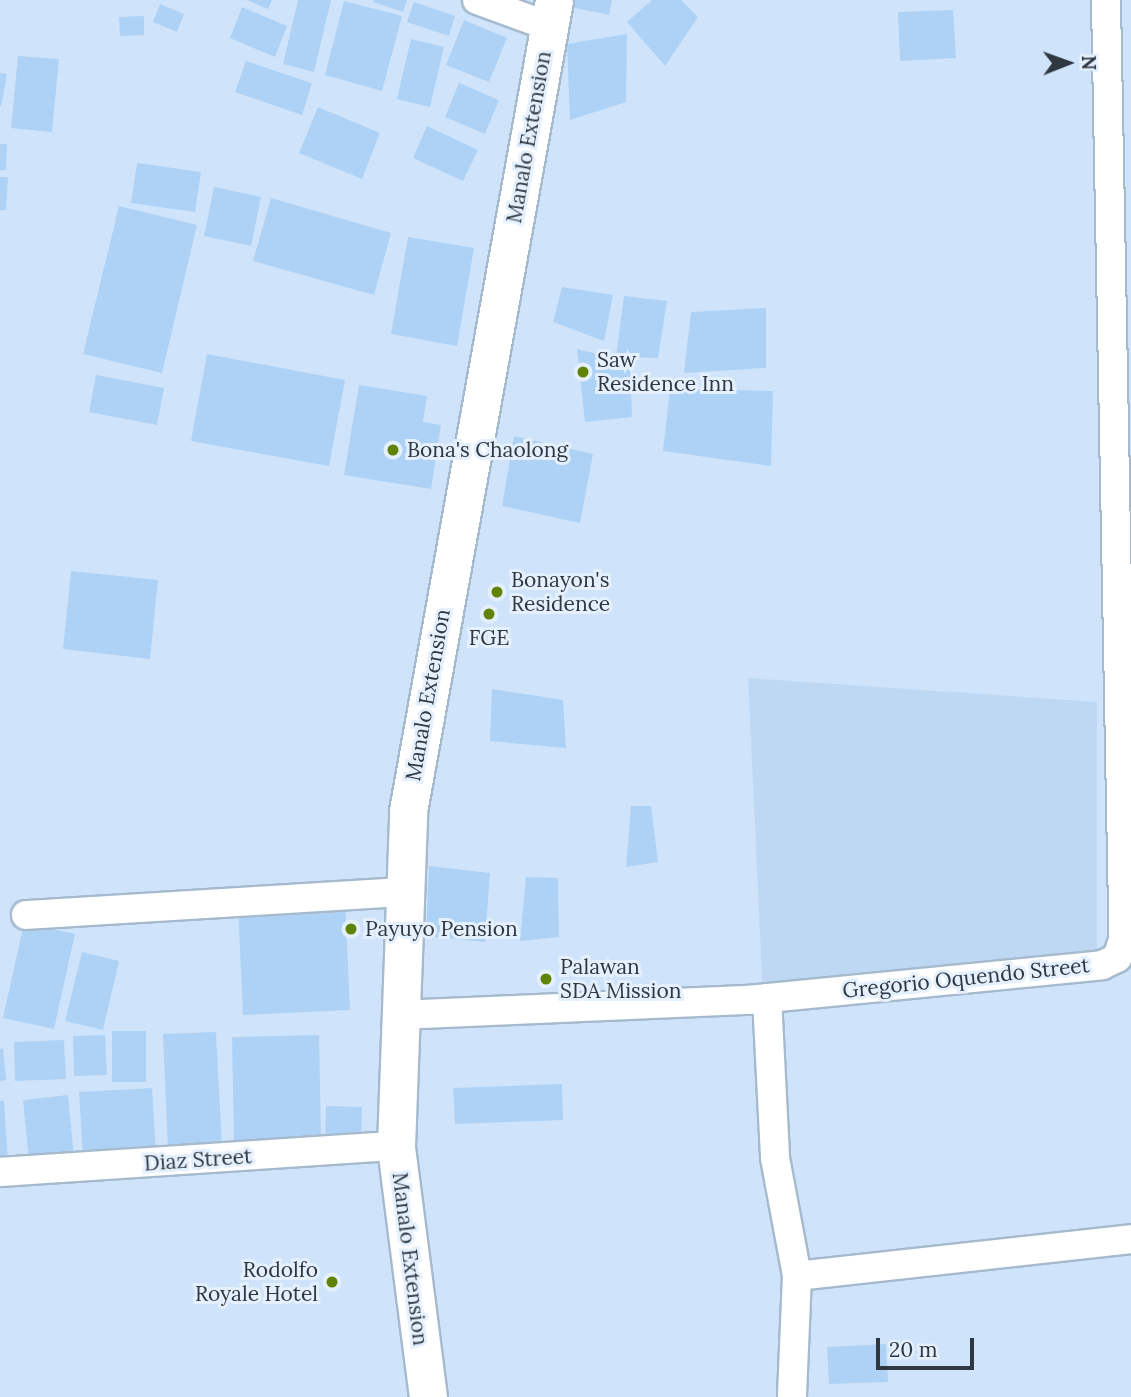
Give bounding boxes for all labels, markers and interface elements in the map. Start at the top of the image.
north arrow [1033,28,1103,98]
street label: Manalo Extension [501,49,557,225]
text: N [1077,55,1101,70]
place label: Saw Residence Inn [597,347,734,397]
marker: Saw Residence Inn [575,364,591,380]
place label: Bona's Chaolong [407,437,568,463]
marker: Bona's Chaolong [385,442,401,458]
place label: Bonayon's Residence [511,567,610,617]
marker: Bonayon's Residence [489,584,505,600]
marker: FGE [481,606,497,622]
street label: Manalo Extension [400,607,456,783]
place label: FGE [469,625,509,651]
place label: Payuyo Pension [365,916,518,942]
marker: Payuyo Pension [343,921,359,937]
street label: Gregorio Oquendo Street [841,953,1091,1003]
place label: Palawan SDA Mission [560,954,681,1004]
marker: Palawan SDA Mission [538,971,554,987]
street label: Diaz Street [143,1144,253,1176]
street label: Manalo Extension [387,1171,433,1347]
place label: Rodolfo Royale Hotel [195,1257,318,1307]
marker: Rodolfo Royale Hotel [324,1274,340,1290]
scale bar [879,1324,977,1368]
text: 20 m [889,1336,938,1363]

